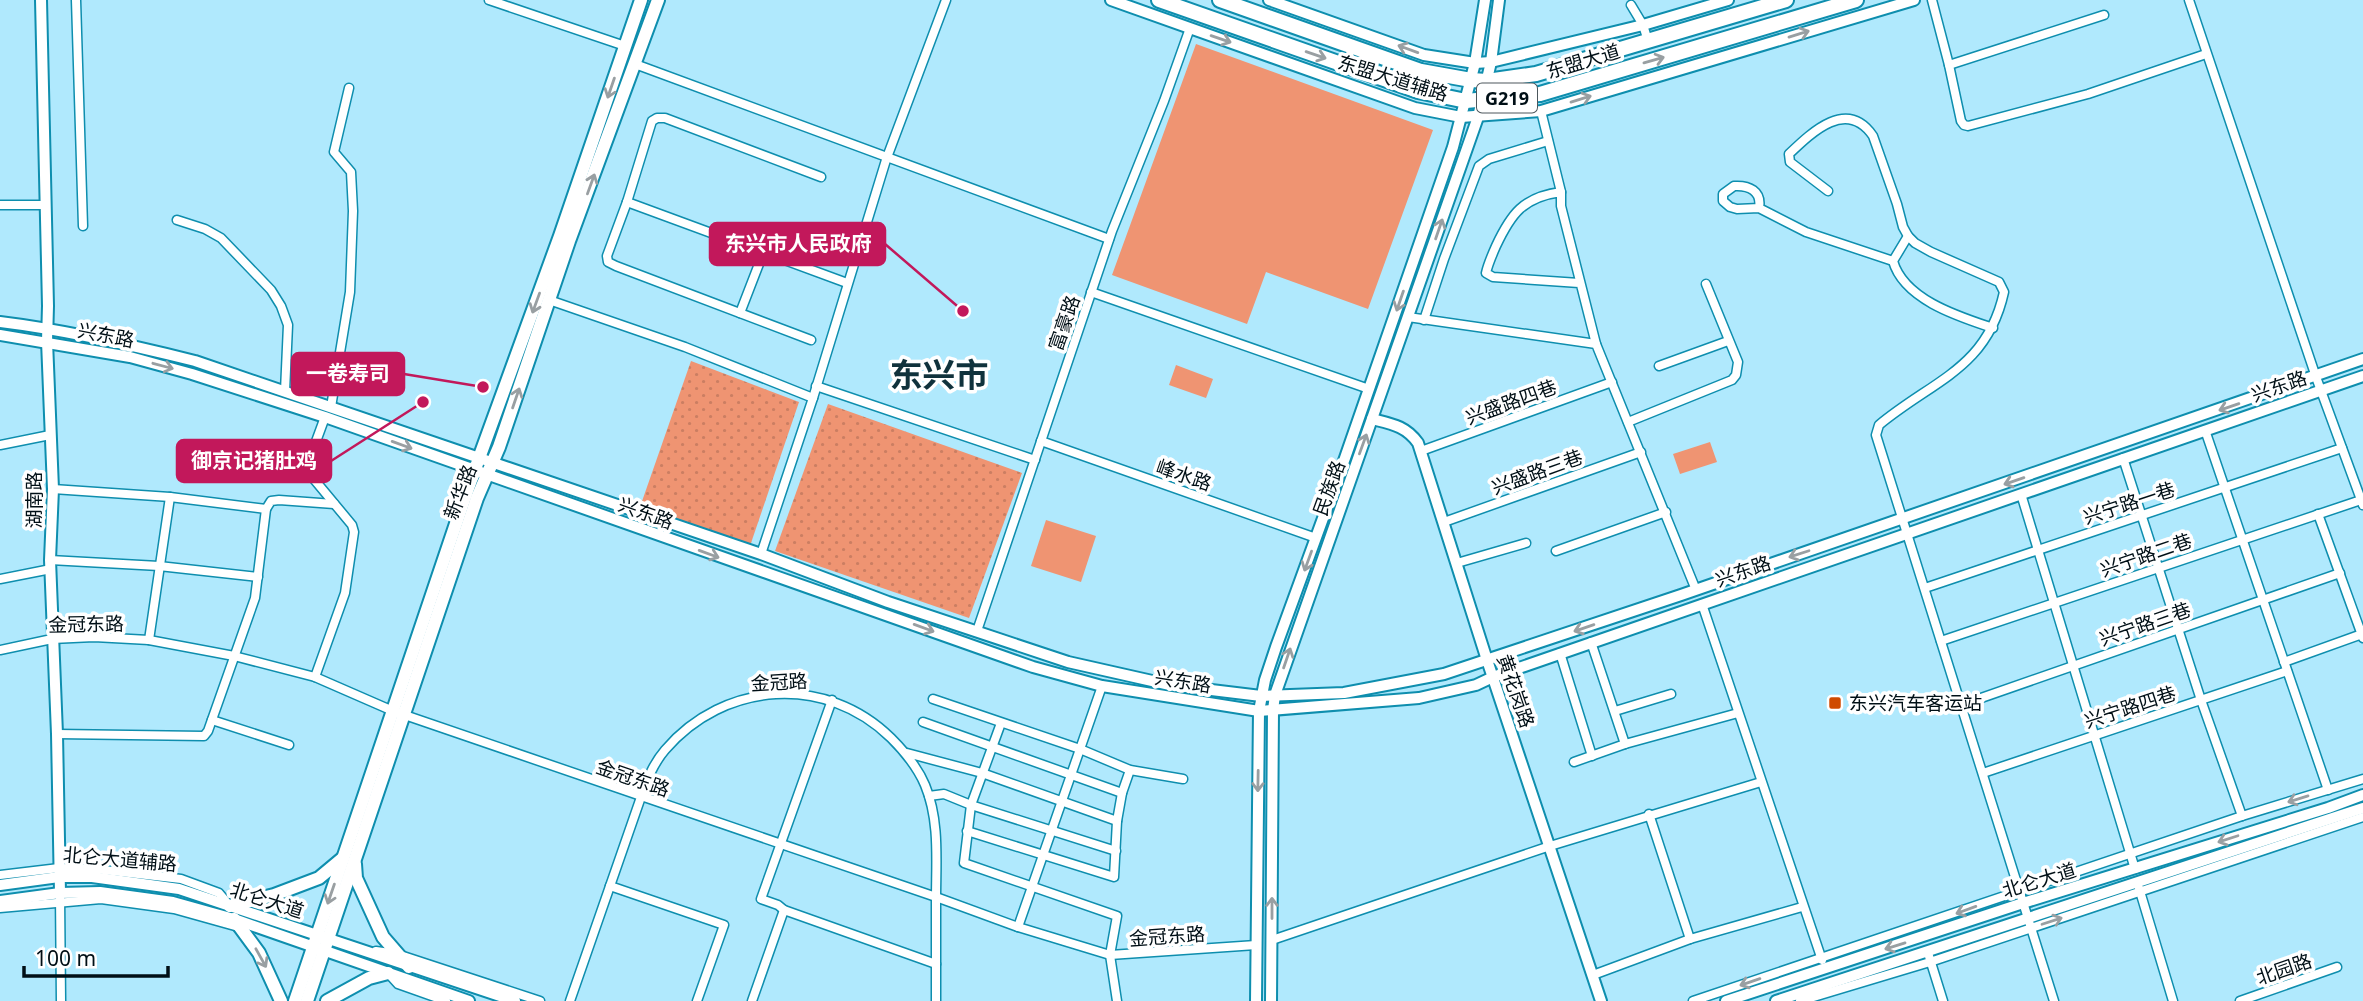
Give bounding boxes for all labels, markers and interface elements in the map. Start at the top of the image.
one-way arrow [1788,26,1810,39]
one-way arrow [1210,34,1232,46]
street label: 东盟大道 [1543,37,1623,85]
one-way arrow [1398,42,1420,54]
street label: 东盟大道辅路 [1335,49,1451,107]
one-way arrow [1305,50,1327,62]
one-way arrow [1642,53,1664,66]
one-way arrow [604,76,616,98]
road number: G219 [1477,84,1537,113]
one-way arrow [1570,91,1592,104]
one-way arrow [585,173,598,195]
one-way arrow [1434,219,1446,241]
callout: 东兴市人民政府 [710,223,885,265]
text: 东兴市人民政府 [725,229,872,257]
one-way arrow [1393,289,1405,311]
one-way arrow [529,291,541,313]
street label: 富豪路 [1042,292,1086,354]
street label: 兴东路 [76,317,136,353]
district label: 东兴市 [890,352,989,397]
callout: 一卷寿司 [292,353,404,395]
text: 一卷寿司 [306,359,390,387]
one-way arrow [152,360,174,373]
street label: 兴东路 [2248,364,2310,408]
street label: 兴盛路四巷 [1462,374,1560,430]
one-way arrow [511,388,523,410]
one-way arrow [2219,402,2241,414]
one-way arrow [1358,433,1370,455]
callout: 御京记猪肚鸡 [177,440,331,482]
one-way arrow [391,440,413,452]
street label: 兴盛路三巷 [1488,444,1586,500]
text: 御京记猪肚鸡 [191,446,317,474]
street label: 峰水路 [1153,453,1215,497]
street label: 民族路 [1307,457,1351,519]
street label: 新华路 [438,461,482,523]
street label: 湖南路 [21,471,47,529]
one-way arrow [2004,476,2026,488]
street label: 兴宁路一巷 [2080,476,2178,530]
street label: 兴东路 [615,491,677,535]
street label: 兴宁路二巷 [2097,527,2195,583]
one-way arrow [698,548,720,561]
one-way arrow [1788,548,1810,561]
street label: 兴东路 [1712,549,1774,593]
one-way arrow [1301,550,1313,572]
street label: 兴宁路三巷 [2096,596,2194,652]
street label: 金冠东路 [48,610,124,638]
one-way arrow [913,623,935,635]
one-way arrow [1573,623,1595,635]
one-way arrow [1282,648,1294,670]
street label: 黄花岗路 [1491,651,1541,731]
street label: 兴东路 [1153,664,1213,698]
street label: 金冠路 [750,668,808,696]
street label: 兴宁路四巷 [2081,680,2179,734]
place label: 东兴汽车客运站 [1849,690,1982,716]
marker: 东兴汽车客运站 [1827,695,1843,711]
street label: 金冠东路 [593,753,673,803]
one-way arrow [1251,769,1265,792]
one-way arrow [2287,794,2309,807]
one-way arrow [2218,834,2240,846]
street label: 北仑大道辅路 [62,841,178,877]
street label: 北仑大道 [1999,856,2079,904]
street label: 北仑大道 [227,876,307,924]
one-way arrow [324,882,336,904]
one-way arrow [1265,897,1279,920]
one-way arrow [1955,905,1977,917]
one-way arrow [2041,914,2063,926]
street label: 金冠东路 [1128,920,1206,952]
scale bar [24,934,168,978]
one-way arrow [1884,940,1906,953]
text: 100 m [35,944,96,972]
one-way arrow [255,947,268,968]
street label: 北园路 [2253,947,2315,991]
one-way arrow [1739,976,1761,989]

